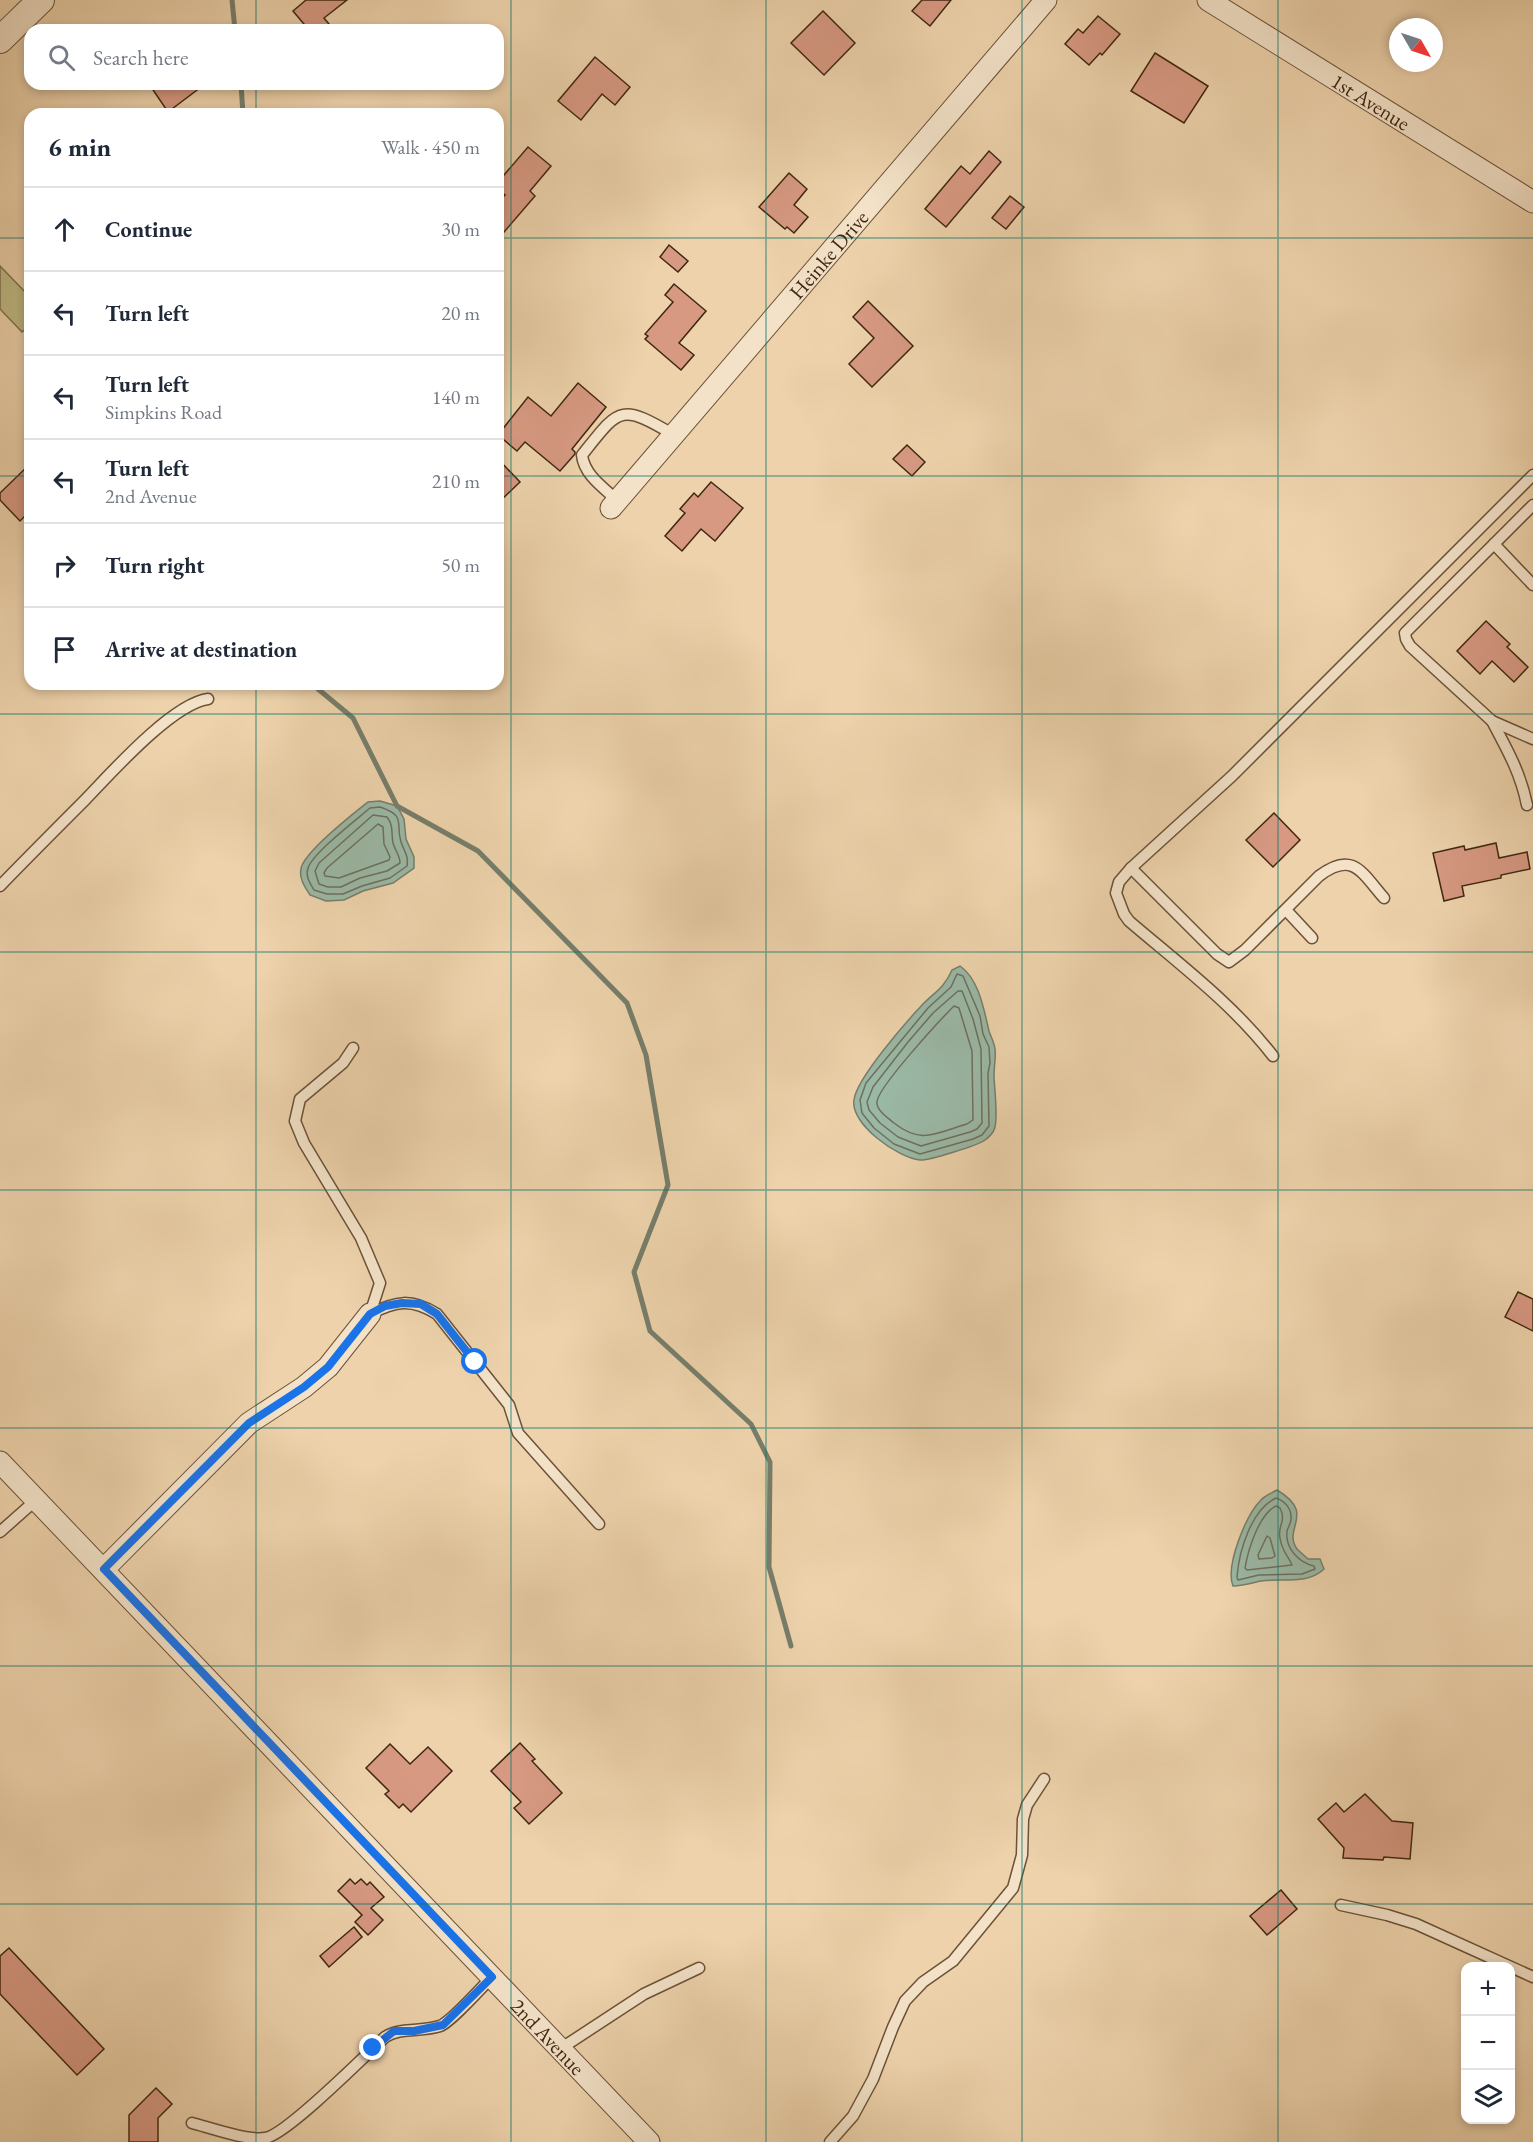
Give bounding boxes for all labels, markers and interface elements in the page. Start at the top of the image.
north arrow [1389,18,1443,72]
search box [24,24,504,90]
icon: search [45,41,78,74]
text: Search here [93,43,188,72]
street label: 1st Avenue [1327,67,1416,136]
text: 6 min [48,130,111,164]
text: Walk · 450 m [381,134,480,160]
street label: Heinke Drive [783,204,874,304]
icon: ahead [48,213,81,246]
text: Continue [105,215,192,244]
text: 30 m [441,216,480,242]
icon: left [48,297,81,330]
text: Turn left [105,299,189,328]
text: 20 m [441,300,480,326]
text: Turn left [105,370,189,399]
icon: left [48,381,81,414]
text: 140 m [432,384,480,410]
text: Simpkins Road [105,399,222,425]
text: Turn left [105,454,189,483]
icon: left [48,465,81,498]
text: 210 m [432,468,480,494]
text: 2nd Avenue [105,483,197,509]
icon: right [48,549,81,582]
text: Turn right [105,551,204,580]
text: 50 m [441,552,480,578]
icon: arrive [48,633,81,666]
text: Arrive at destination [105,635,297,664]
route start [461,1348,487,1374]
map controls [1461,1962,1515,2124]
button: + [1461,1962,1515,2016]
street label: 2nd Avenue [505,1992,591,2081]
button: − [1461,2016,1515,2070]
route end [359,2034,385,2060]
button: layers [1461,2070,1515,2124]

